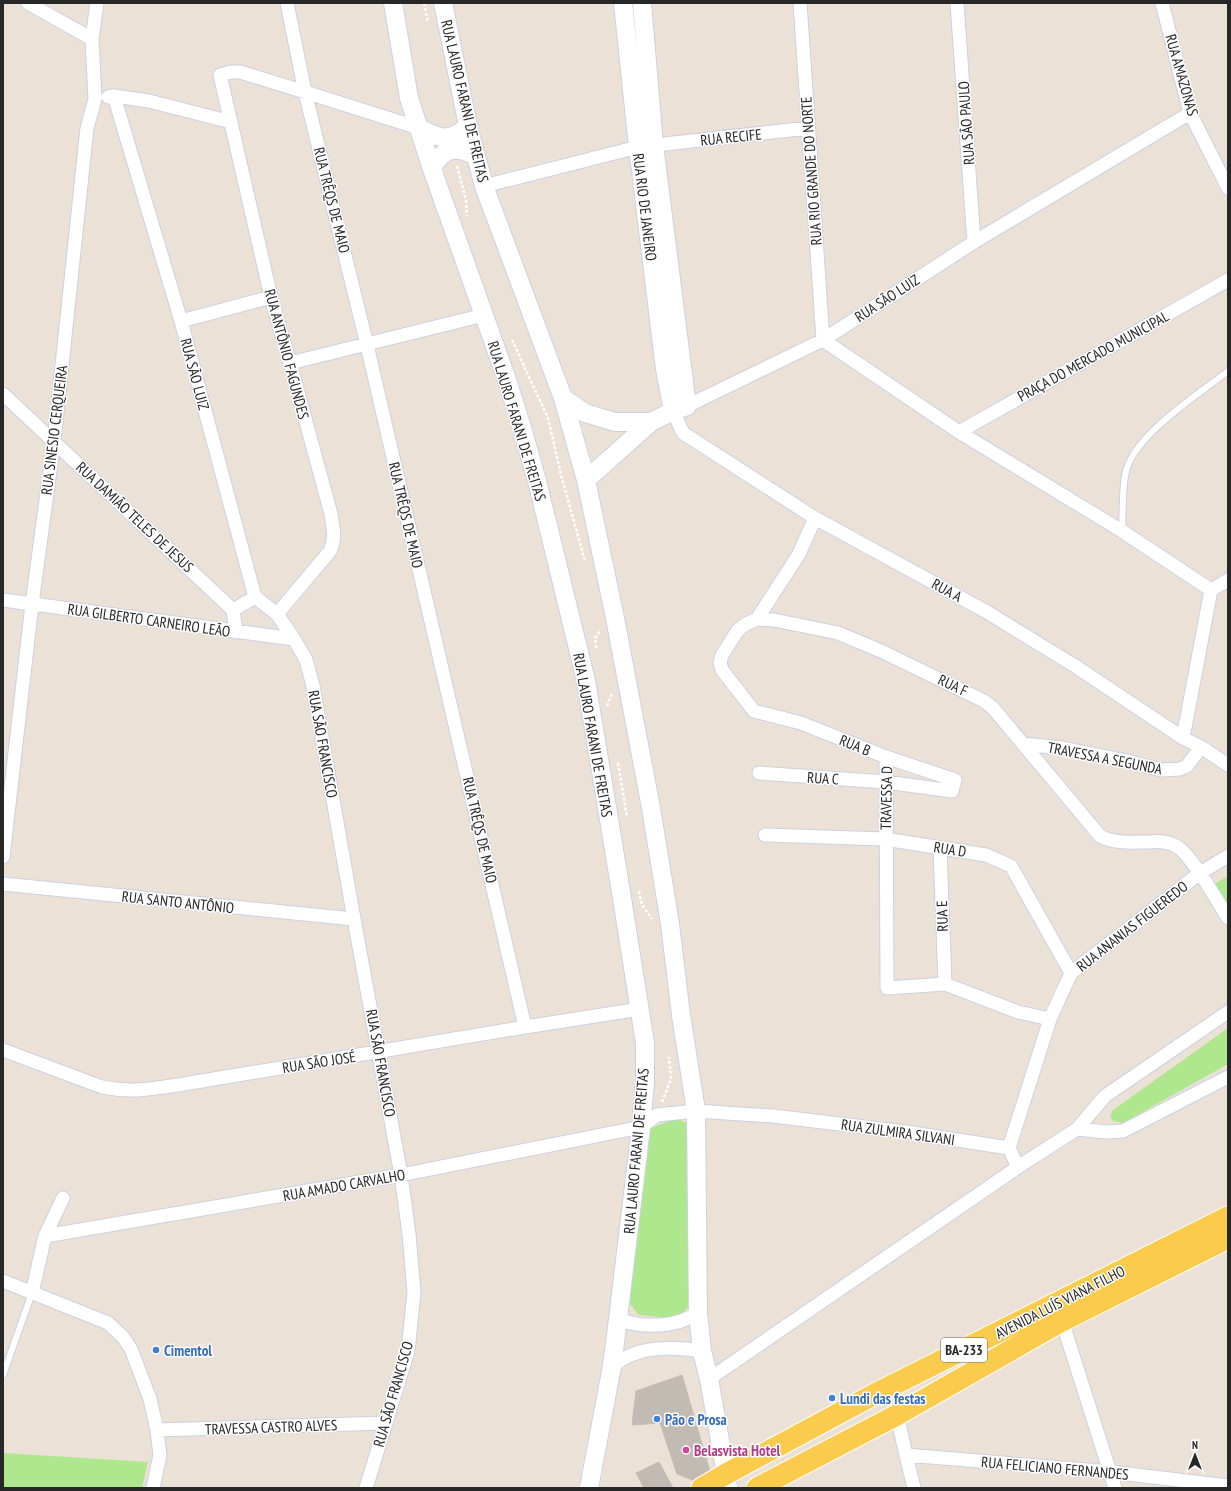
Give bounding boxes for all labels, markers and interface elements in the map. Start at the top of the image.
street label: RUA LAURO FARANI DE FREITAS [437,18,493,184]
street label: RUA AMAZONAS [1161,32,1203,118]
street label: RUA SÃO PAULO [954,80,978,166]
street label: RUA RIO GRANDE DO NORTE [796,96,826,246]
street label: RUA RECIFE [699,124,763,150]
street label: RUA TRÊQS DE MAIO [310,145,354,255]
street label: RUA RIO DE JANEIRO [629,152,661,262]
street label: RUA SÃO LUIZ [851,270,923,326]
street label: RUA ANTÔNIO FAGUNDES [260,287,314,421]
street label: PRAÇA DO MERCADO MUNICIPAL [1014,306,1173,406]
street label: RUA SÃO LUIZ [176,336,214,412]
street label: RUA LAURO FARANI DE FREITAS [484,339,550,503]
street label: RUA SINESIO CERQUEIRA [37,363,71,496]
street label: RUA DAMIÃO TELES DE JESUS [72,458,198,576]
street label: RUA TRÊQS DE MAIO [385,460,427,570]
street label: RUA A [929,574,966,606]
street label: RUA GILBERTO CARNEIRO LEÃO [66,599,232,641]
street label: RUA LAURO FARANI DE FREITAS [569,651,617,819]
street label: RUA F [935,670,971,700]
street label: RUA SÃO FRANCISCO [304,689,342,799]
street label: RUA B [837,730,873,760]
street label: TRAVESSA A SEGUNDA [1046,738,1165,779]
street label: TRAVESSA D [876,766,896,830]
street label: RUA C [807,767,840,789]
street label: RUA TRÊQS DE MAIO [459,775,501,885]
street label: RUA D [932,837,968,861]
street label: RUA ANANIAS FIGUEREDO [1073,877,1191,975]
street label: RUA SANTO ANTÔNIO [121,887,235,917]
street label: RUA E [932,900,952,932]
street label: RUA SÃO FRANCISCO [362,1008,400,1118]
street label: RUA SÃO JOSÉ [281,1047,357,1077]
street label: RUA LAURO FARANI DE FREITAS [619,1067,653,1235]
street label: RUA ZULMIRA SILVANI [840,1115,956,1149]
street label: RUA AMADO CARVALHO [281,1165,407,1205]
street label: AVENIDA LUÍS VIANA FILHO [992,1261,1128,1343]
road number: BA-233 [941,1338,987,1362]
street label: RUA SÃO FRANCISCO [369,1339,417,1449]
place label: Cimentol [164,1341,212,1360]
marker: Cimentol [151,1345,161,1355]
place label: Lundi das festas [840,1389,926,1408]
marker: Lundi das festas [827,1393,837,1403]
place label: Pão e Prosa [665,1410,727,1429]
marker: Pão e Prosa [652,1414,662,1424]
street label: TRAVESSA CASTRO ALVES [204,1415,338,1439]
north arrow [1175,1435,1215,1475]
text: N [1192,1438,1198,1452]
place label: Belasvista Hotel [694,1441,781,1460]
marker: Belasvista Hotel [681,1445,691,1455]
street label: RUA FELICIANO FERNANDES [981,1452,1129,1484]

